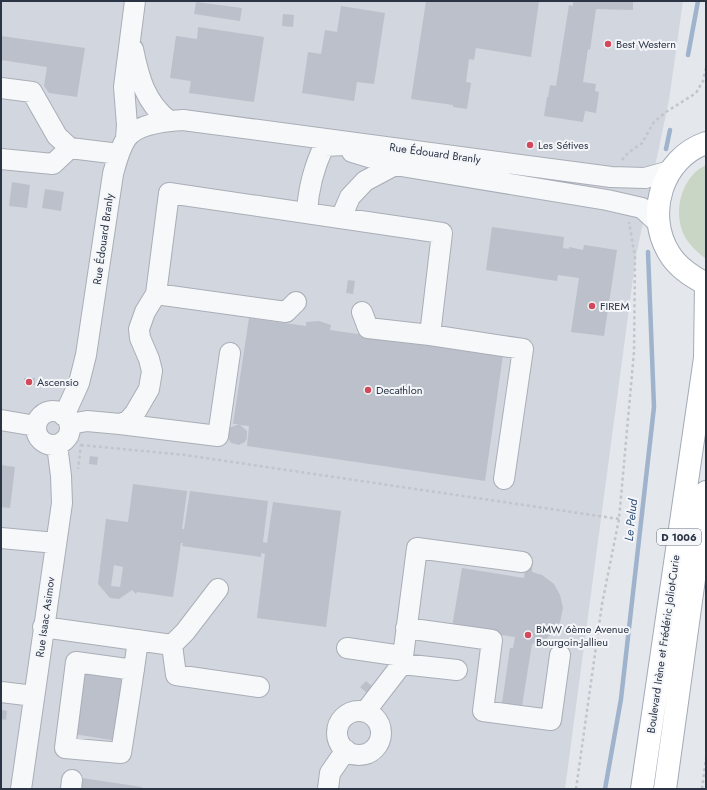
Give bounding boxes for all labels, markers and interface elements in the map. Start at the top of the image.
place label: Best Western [616,36,676,52]
marker: Best Western [603,39,613,49]
place label: Les Sétives [538,137,589,153]
street label: Rue Édouard Branly [388,139,482,167]
marker: Les Sétives [525,140,535,150]
street label: Rue Édouard Branly [89,192,117,286]
place label: FIREM [600,298,629,314]
marker: FIREM [587,301,597,311]
place label: Ascensio [37,374,79,390]
marker: Ascensio [24,377,34,387]
place label: Decathlon [376,382,422,398]
marker: Decathlon [363,385,373,395]
water label: Le Pelud [620,497,642,542]
road number: D 1006 [657,529,701,545]
street label: Boulevard Irène et Frédéric Joliot-Curie [643,553,683,734]
street label: Rue Isaac Asimov [31,576,59,658]
place label: BMW 6ème Avenue Bourgoin-Jallieu [536,621,629,650]
marker: BMW 6ème Avenue Bourgoin-Jallieu [523,630,533,640]

